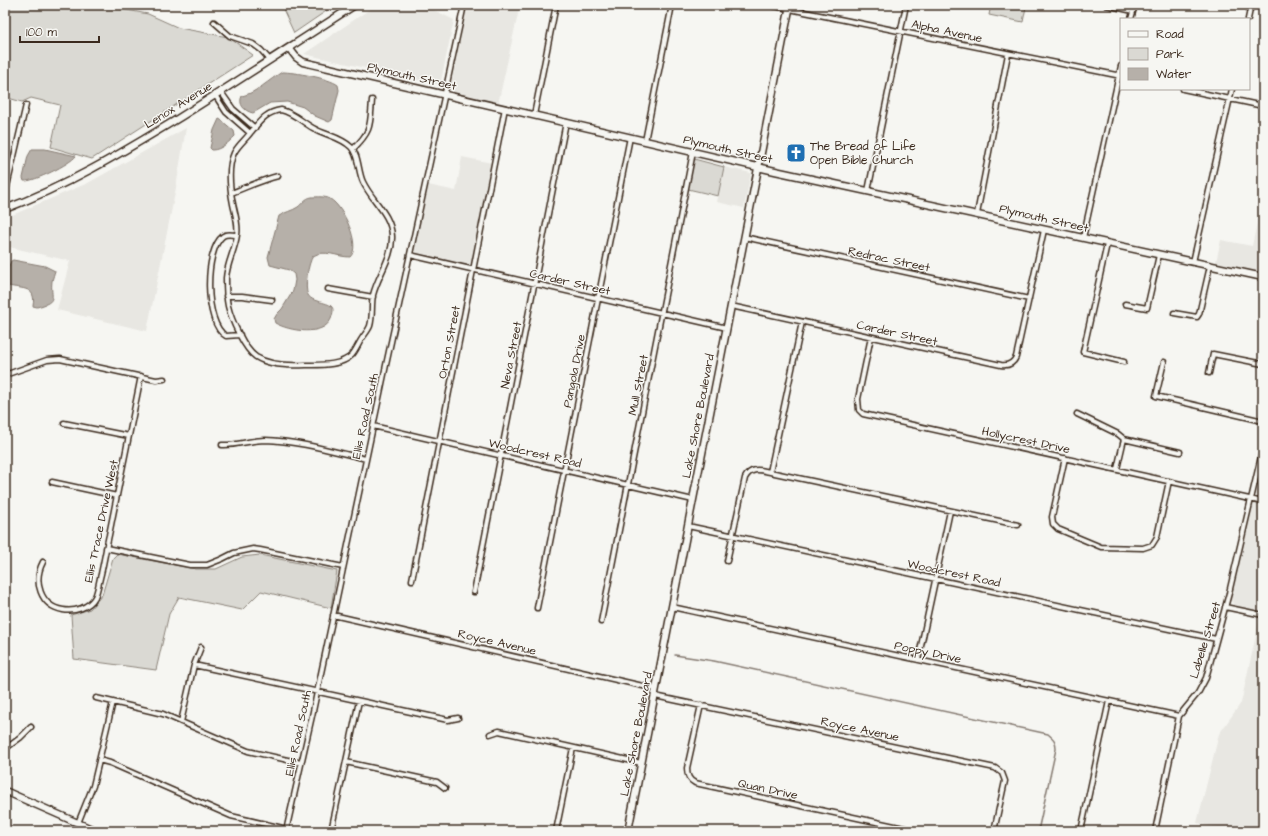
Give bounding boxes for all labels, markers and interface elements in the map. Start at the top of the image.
street label: Alpha Avenue [910,16,984,47]
scale bar [20,18,99,44]
legend [1120,18,1250,90]
text: 100 m [26,24,57,41]
text: Road [1156,26,1184,43]
text: Park [1156,46,1184,63]
street label: Plymouth Street [365,58,458,96]
text: Water [1156,66,1192,83]
street label: Lenox Avenue [141,78,216,133]
street label: Plymouth Street [681,131,774,169]
place label: The Bread of Life Open Bible Church [810,138,916,169]
church icon: The Bread of Life Open Bible Church [785,142,807,164]
street label: Plymouth Street [997,200,1090,238]
street label: Redrac Street [846,243,932,276]
street label: Carder Street [528,265,612,300]
street label: Orton Street [434,304,465,380]
street label: Carder Street [855,317,939,350]
street label: Neva Street [497,320,526,390]
street label: Pangola Drive [559,332,591,409]
street label: Mull Street [624,353,653,417]
street label: Lake Shore Boulevard [678,353,719,480]
street label: Ellis Road South [348,372,383,461]
street label: Hollycrest Drive [980,423,1072,459]
street label: Woodcrest Road [487,435,583,472]
street label: Ellis Trace Drive West [80,458,123,584]
street label: Woodcrest Road [906,555,1002,592]
street label: Labelle Street [1186,599,1225,681]
street label: Royce Avenue [456,625,538,661]
street label: Poppy Drive [893,637,963,669]
street label: Lake Shore Boulevard [616,671,657,798]
street label: Ellis Road South [281,689,316,778]
street label: Royce Avenue [819,713,901,747]
street label: Quan Drive [737,775,800,804]

